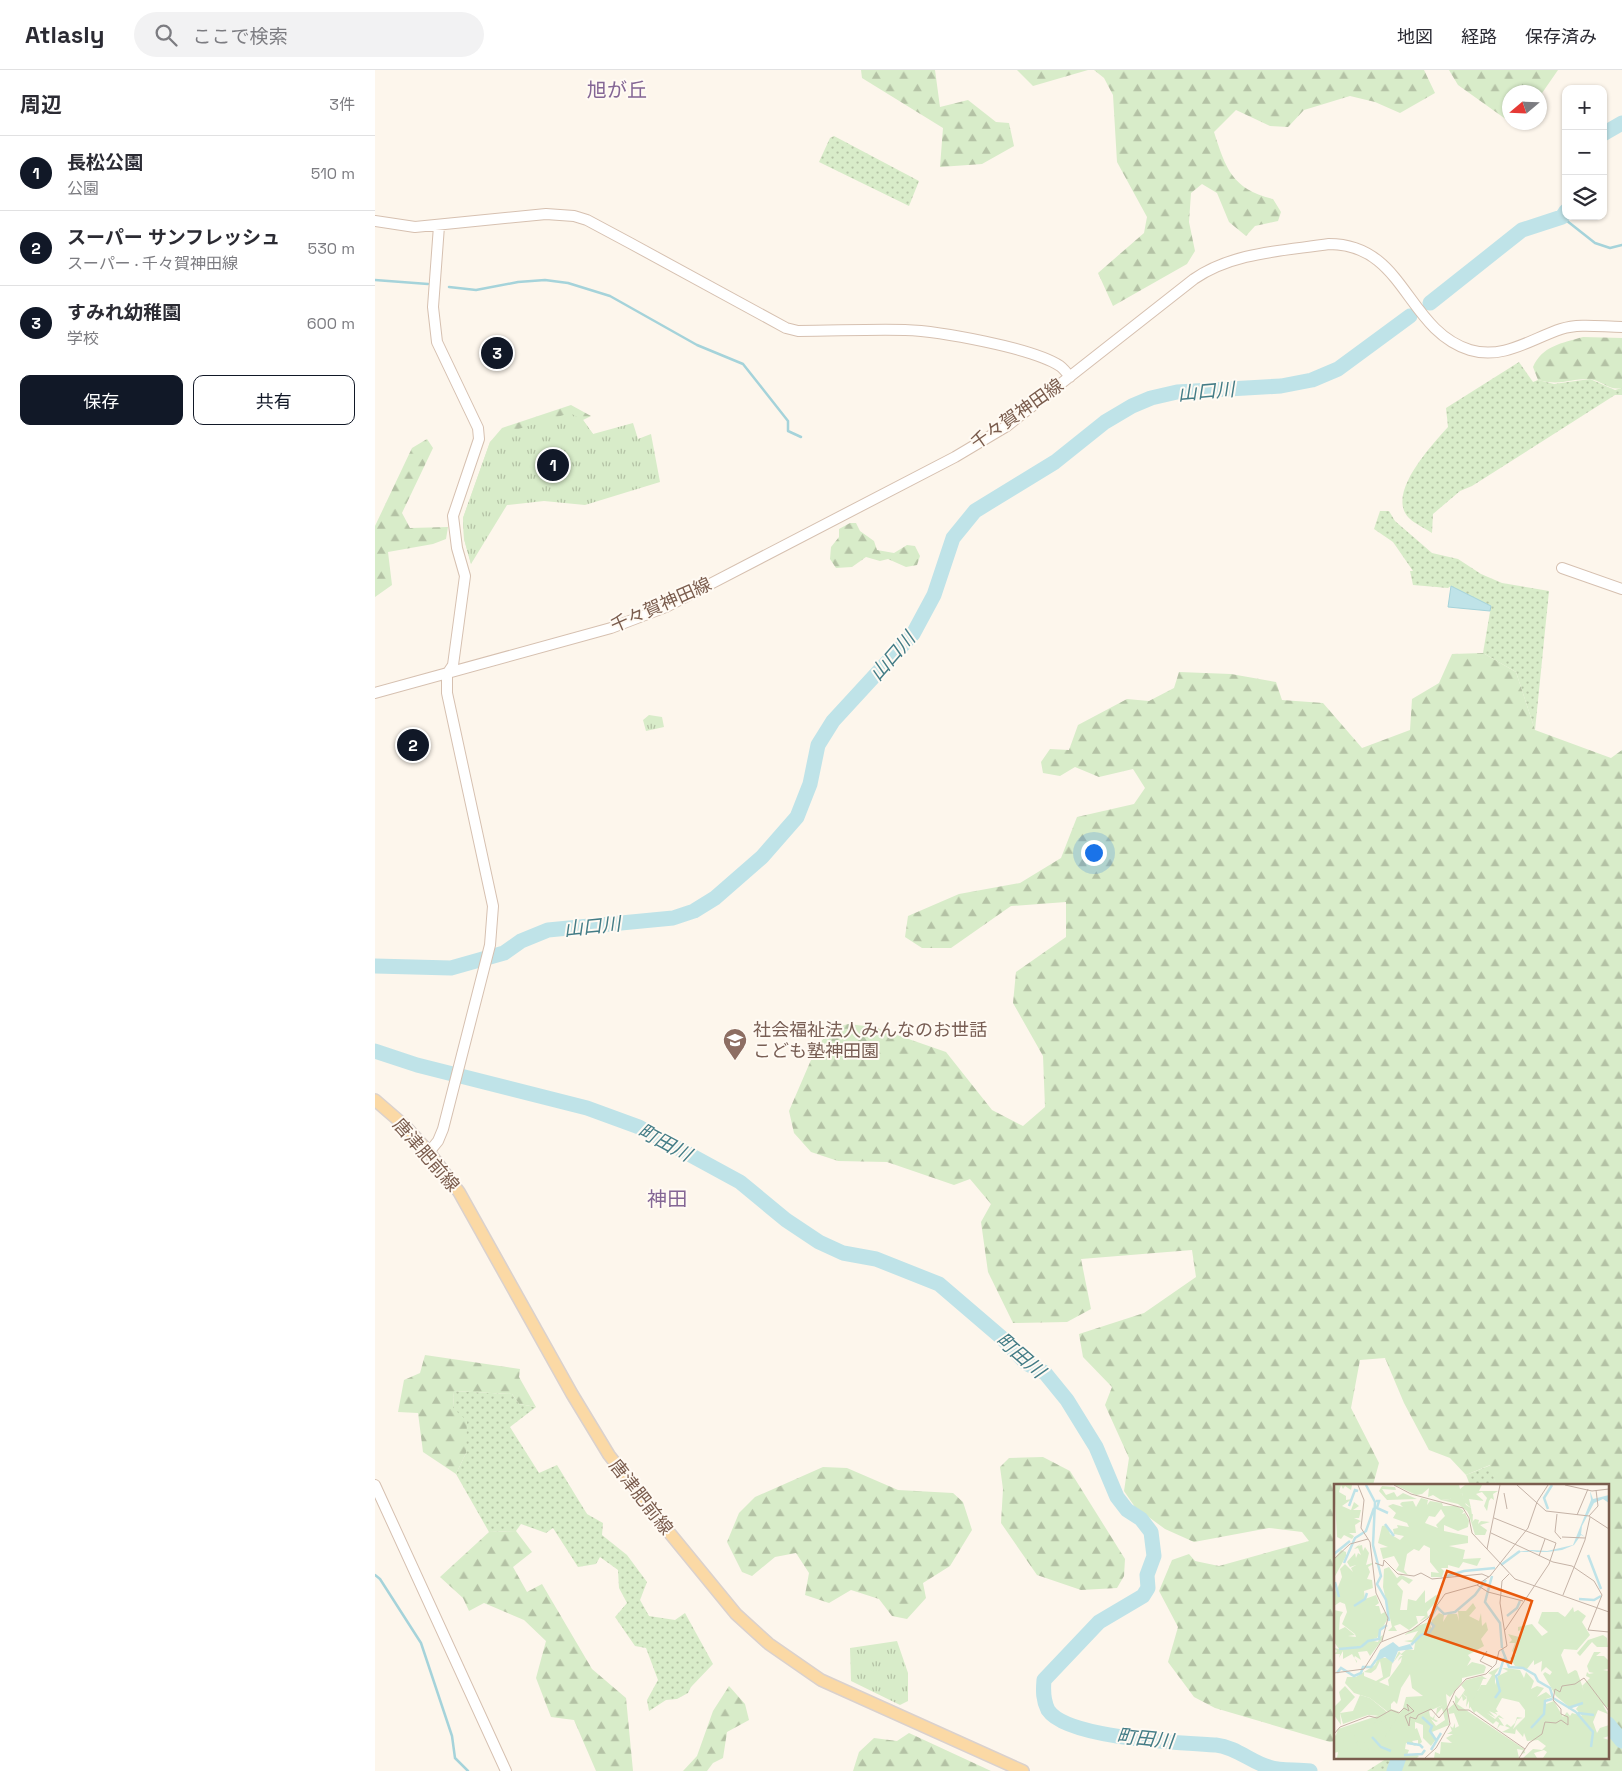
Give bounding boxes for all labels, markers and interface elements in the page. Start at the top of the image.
search box [134,12,484,57]
text: Atlasly [25,19,104,50]
icon: search [152,21,180,49]
text: ここで検索 [192,24,287,49]
text: 地図 [1397,25,1433,48]
text: 経路 [1461,25,1497,48]
text: 保存済み [1525,25,1597,48]
district label: 旭が丘 [587,77,647,103]
north arrow [1502,85,1547,130]
map controls [1562,85,1607,220]
button: + [1562,85,1607,130]
text: 周辺 [20,91,62,118]
text: 3件 [329,94,355,115]
button: − [1562,130,1607,175]
text: 長松公園 [67,150,143,175]
text: 1 [32,163,40,184]
text: 510 m [311,163,355,184]
button: layers [1562,175,1607,220]
text: 公園 [67,178,99,199]
text: スーパー サンフレッシュ [67,225,280,250]
text: 2 [31,238,41,259]
text: 530 m [308,238,355,259]
text: スーパー · 千々賀神田線 [67,253,238,274]
text: すみれ幼稚園 [67,300,181,325]
text: 3 [31,313,41,334]
text: 600 m [307,313,355,334]
text: 学校 [67,328,99,349]
pin: 3 [481,334,513,372]
street label: 千々賀神田線 [966,373,1068,454]
button: 保存 [20,375,183,425]
button: 共有 [193,375,355,425]
water label: 山口川 [1177,376,1238,406]
pin: 1 [537,446,569,484]
street label: 千々賀神田線 [607,572,715,637]
water label: 山口川 [864,625,922,686]
pin: 2 [397,726,429,764]
your location [1081,840,1107,866]
water label: 山口川 [562,911,624,942]
place label: 社会福祉法人みんなのお世話 こども塾神田園 [753,1018,987,1062]
school or university icon: 社会福祉法人みんなのお世話 こども塾神田園 [722,1027,748,1061]
street label: 唐津肥前線 [388,1113,465,1196]
water label: 町田川 [634,1118,698,1168]
district label: 神田 [647,1186,687,1212]
water label: 町田川 [991,1327,1052,1385]
street label: 唐津肥前線 [605,1454,678,1539]
inset map [1334,1484,1609,1758]
water label: 町田川 [1115,1723,1177,1754]

